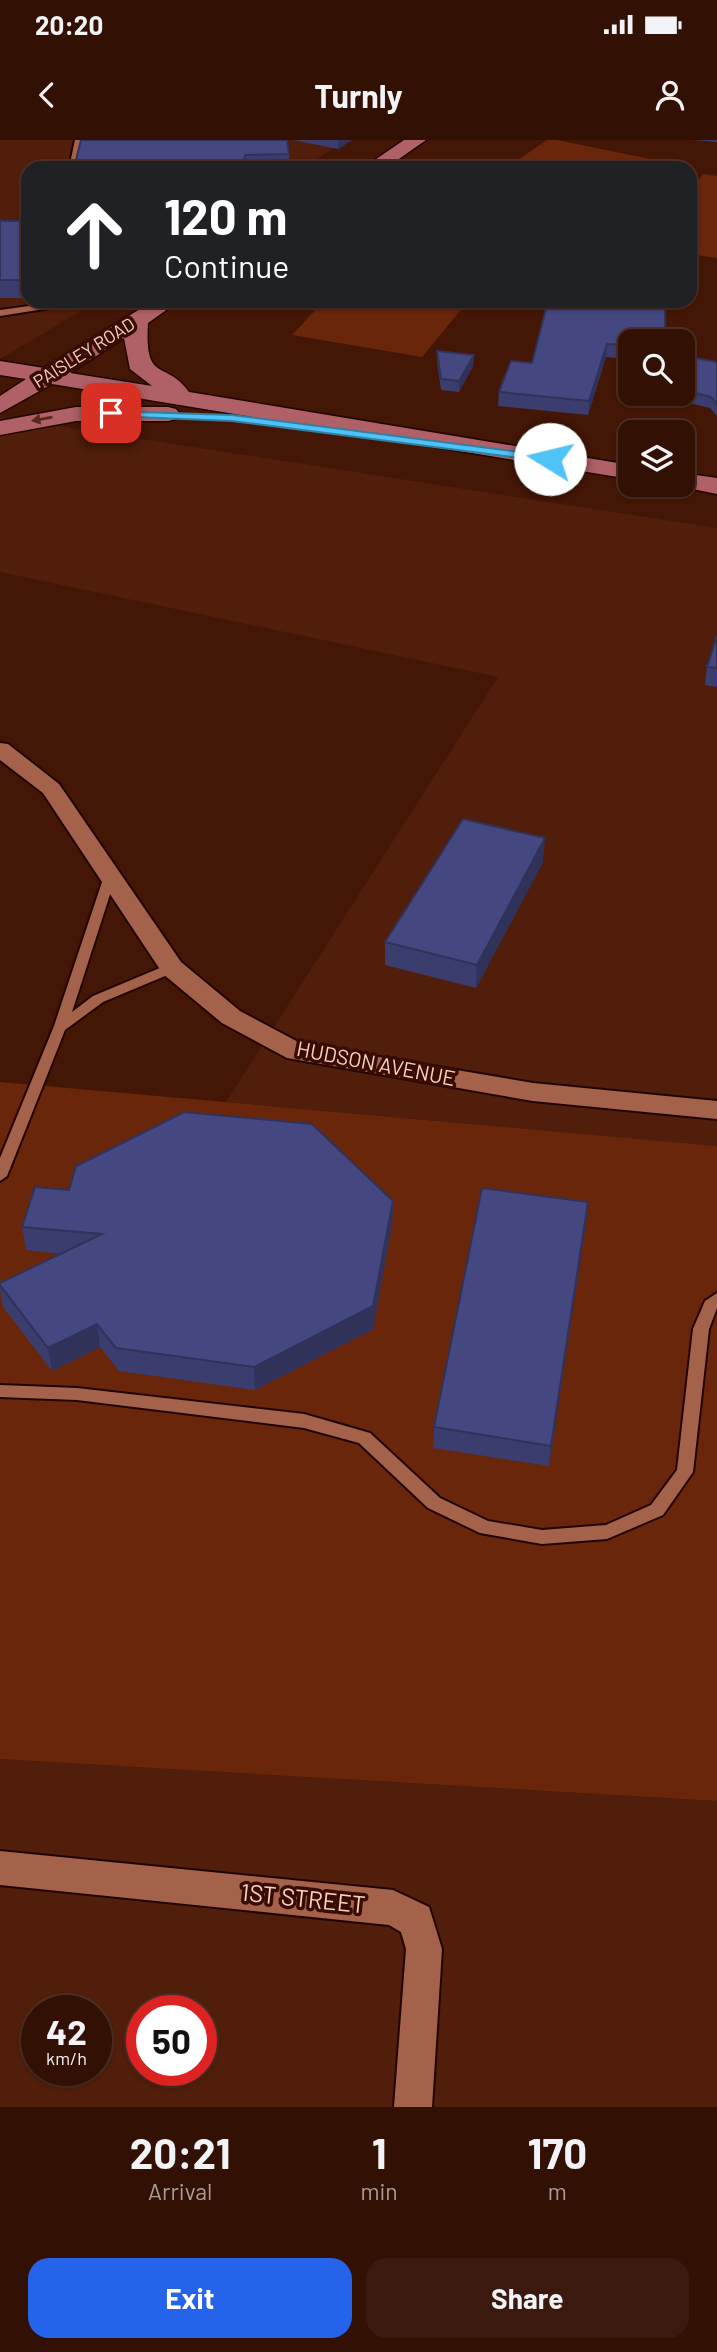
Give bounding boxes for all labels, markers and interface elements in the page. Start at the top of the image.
text: 20:20 [35,9,103,40]
icon: back [28,76,66,114]
text: Turnly [314,76,403,114]
icon: person [651,76,689,114]
text: 120 m [164,186,287,245]
icon: ahead [49,189,140,280]
text: Continue [164,246,289,284]
street label: PAISLEY ROAD [29,312,138,392]
map controls [618,329,695,497]
button: search [618,329,695,406]
pin [81,383,141,443]
icon: arrive [92,394,130,432]
one-way arrow [30,414,52,425]
button: layers [618,420,695,497]
position arrow [513,422,587,496]
street label: HUDSON AVENUE [295,1035,458,1090]
street label: 1ST STREET [240,1877,367,1918]
speed limit sign: 50 [126,1995,217,2086]
text: 42 [46,2010,87,2052]
text: km/h [46,2047,87,2069]
text: 20:21 [130,2127,231,2177]
text: 1 [372,2127,387,2177]
text: 170 [528,2127,587,2177]
text: Arrival [148,2177,212,2205]
text: min [360,2177,398,2205]
text: m [548,2177,567,2205]
button: Exit [28,2258,352,2338]
button: Share [366,2258,689,2338]

